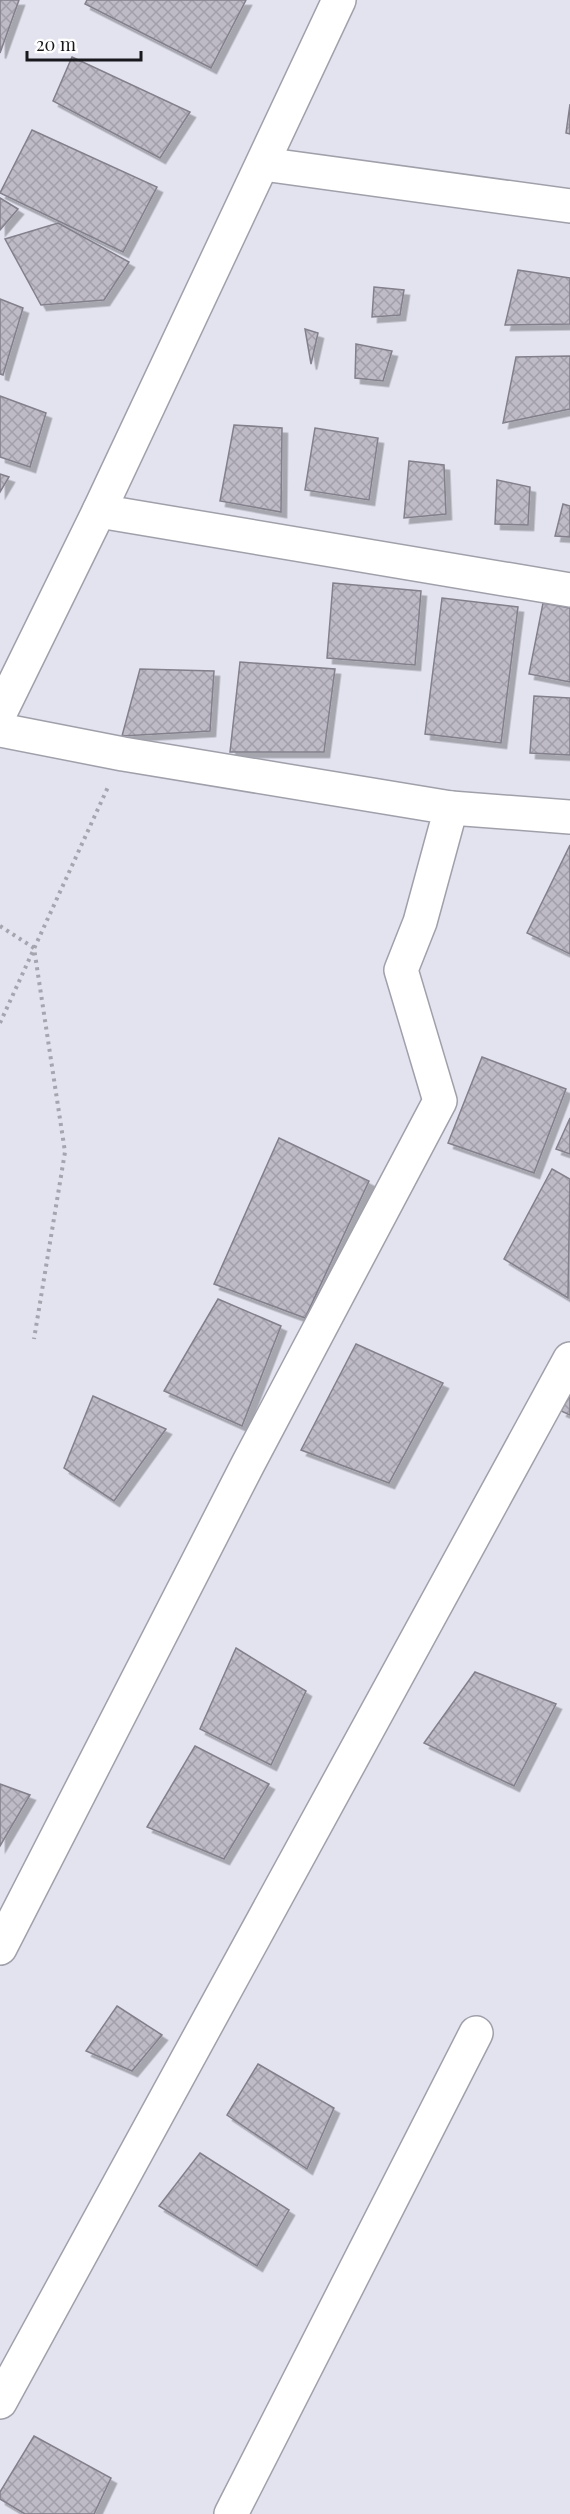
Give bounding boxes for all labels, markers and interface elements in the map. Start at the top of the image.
scale bar [27,24,141,62]
text: 20 m [36,32,76,56]

